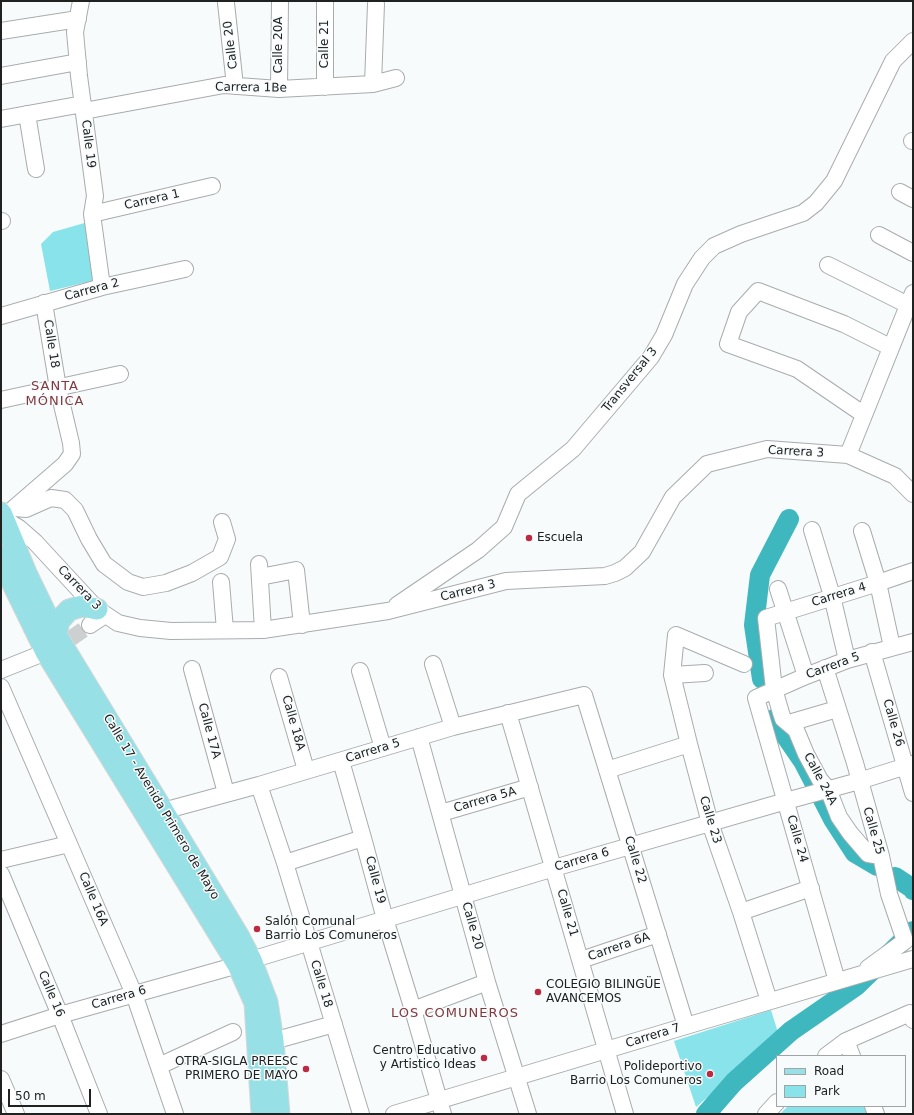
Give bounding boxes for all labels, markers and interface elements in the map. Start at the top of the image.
street label: Calle 20A [272,16,286,74]
street label: Calle 20 [221,20,241,70]
street label: Calle 21 [318,20,332,68]
street label: Carrera 1Be [215,80,287,96]
street label: Calle 19 [78,119,98,169]
street label: Carrera 1 [123,187,181,213]
street label: Carrera 2 [63,276,121,304]
street label: Calle 18 [40,319,62,369]
street label: Transversal 3 [599,345,661,415]
district label: SANTA MÓNICA [26,379,84,410]
street label: Carrera 3 [768,443,824,461]
place label: Escuela [537,531,583,545]
marker: Escuela [524,533,534,543]
street label: Carrera 3 [54,563,104,613]
street label: Carrera 3 [439,577,497,605]
street label: Carrera 4 [810,580,868,610]
street label: Carrera 5 [804,650,862,682]
street label: Calle 18A [278,694,308,752]
street label: Calle 26 [879,698,907,748]
street label: Calle 17A [195,702,223,760]
street label: Calle 17 - Avenida Primero de Mayo [100,712,222,902]
street label: Carrera 5 [344,736,402,766]
street label: Calle 24A [800,750,840,808]
street label: Carrera 5A [452,784,518,816]
street label: Calle 23 [696,795,724,845]
street label: Calle 25 [859,806,887,856]
street label: Calle 24 [783,814,811,864]
street label: Calle 22 [621,835,649,885]
street label: Carrera 6 [553,845,611,875]
street label: Calle 19 [362,855,388,905]
street label: Calle 16A [75,870,111,928]
street label: Calle 21 [553,888,581,938]
street label: Calle 20 [458,901,486,951]
place label: Salón Comunal Barrio Los Comuneros [265,915,397,943]
marker: Salón Comunal Barrio Los Comuneros [252,924,262,934]
street label: Carrera 6A [586,930,652,964]
street label: Calle 18 [307,959,335,1009]
street label: Calle 16 [35,969,67,1019]
place label: COLEGIO BILINGÜE AVANCEMOS [546,978,661,1006]
street label: Carrera 6 [90,983,148,1013]
marker: COLEGIO BILINGÜE AVANCEMOS [533,987,543,997]
district label: LOS COMUNEROS [391,1006,519,1022]
street label: Carrera 7 [624,1021,682,1051]
place label: Centro Educativo y Artistico Ideas [373,1044,476,1072]
marker: Centro Educativo y Artistico Ideas [479,1053,489,1063]
place label: OTRA-SIGLA PREESC PRIMERO DE MAYO [175,1055,298,1083]
legend [776,1055,906,1107]
place label: Polideportivo Barrio Los Comuneros [570,1060,702,1088]
marker: OTRA-SIGLA PREESC PRIMERO DE MAYO [301,1064,311,1074]
text: Road [814,1064,844,1078]
marker: Polideportivo Barrio Los Comuneros [705,1069,715,1079]
scale bar [10,1081,93,1107]
text: Park [814,1084,840,1098]
text: 50 m [15,1089,46,1103]

